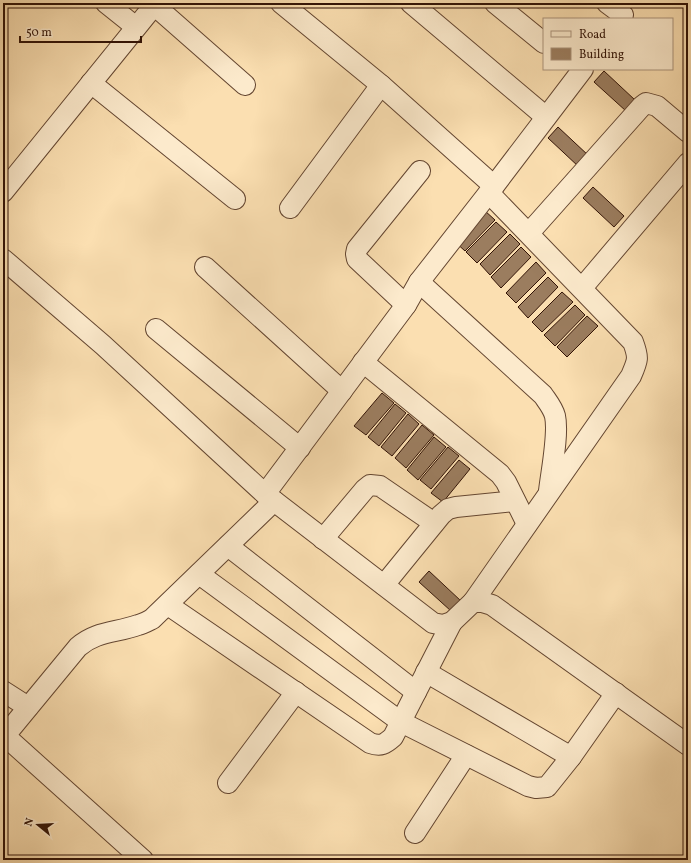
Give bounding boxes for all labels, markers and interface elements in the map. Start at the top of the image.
scale bar [20,18,141,44]
legend [543,18,673,70]
text: 50 m [26,25,52,41]
text: Road [579,27,606,43]
text: Building [579,47,624,63]
north arrow [18,805,58,845]
text: N [22,816,38,828]

